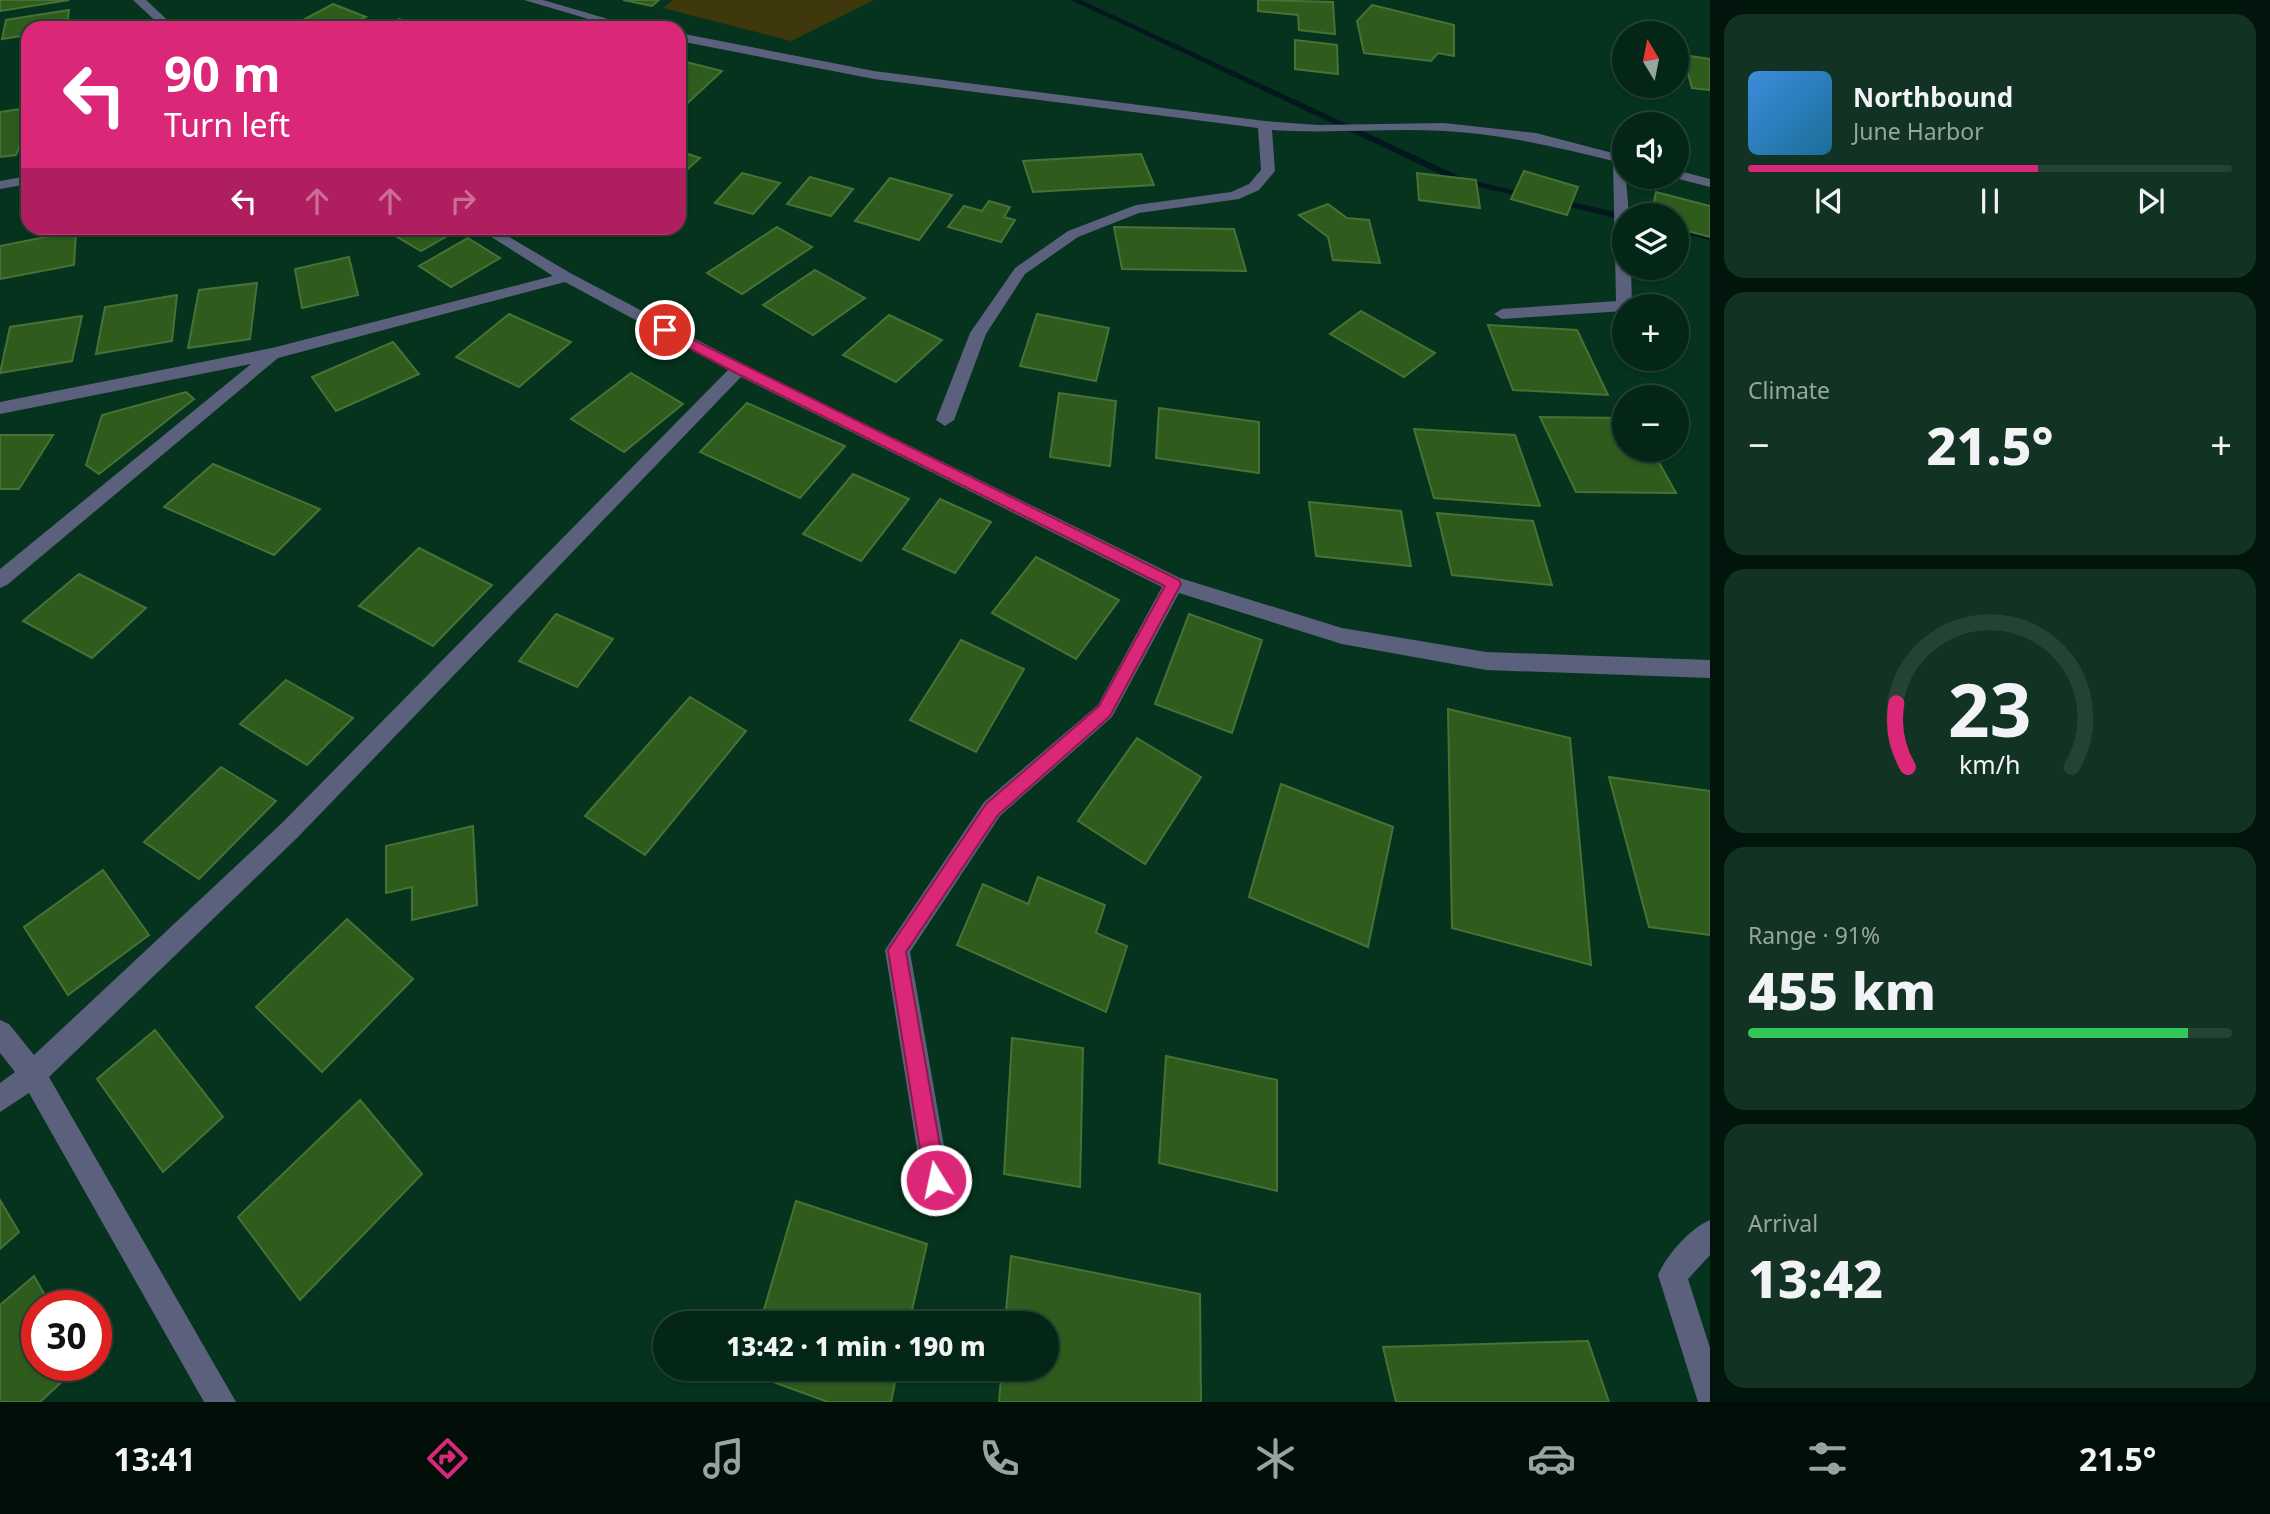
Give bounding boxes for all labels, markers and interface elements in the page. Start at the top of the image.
north arrow [1612,21,1689,98]
map controls [1612,21,1689,462]
text: 90 m [164,40,281,106]
icon: left [49,49,140,140]
text: Northbound [1853,79,2013,115]
text: Turn left [164,103,290,146]
button: sound [1612,112,1689,189]
text: June Harbor [1853,115,1984,147]
icon: left [225,182,263,220]
icon: ahead [298,182,336,220]
icon: ahead [371,182,409,220]
icon: right [444,182,482,220]
icon: previous [1810,182,1848,220]
icon: pause [1971,182,2009,220]
icon: next [2132,182,2170,220]
button: layers [1612,203,1689,280]
button: + [1612,294,1689,371]
pin [635,300,695,360]
icon: arrive [646,311,684,349]
text: Climate [1748,374,1830,406]
button: − [1612,385,1689,462]
text: 21.5° [1927,409,2053,480]
text: − [1748,418,1770,470]
text: + [2210,418,2232,470]
text: 23 [1948,659,2032,758]
text: km/h [1959,747,2021,781]
text: Range · 91% [1748,919,1880,951]
text: 455 km [1748,954,1936,1025]
position arrow [899,1143,973,1217]
text: Arrival [1748,1207,1818,1239]
text: 13:42 [1748,1242,1883,1313]
speed limit sign: 30 [21,1290,112,1381]
text: 13:42 · 1 min · 190 m [726,1328,986,1364]
icon: directions [423,1434,472,1483]
icon: music [699,1434,748,1483]
icon: phone [975,1434,1024,1483]
icon: climate [1251,1434,1300,1483]
icon: car [1527,1434,1576,1483]
icon: filters [1803,1434,1852,1483]
text: 13:41 [114,1437,196,1480]
text: 21.5° [2079,1437,2156,1480]

